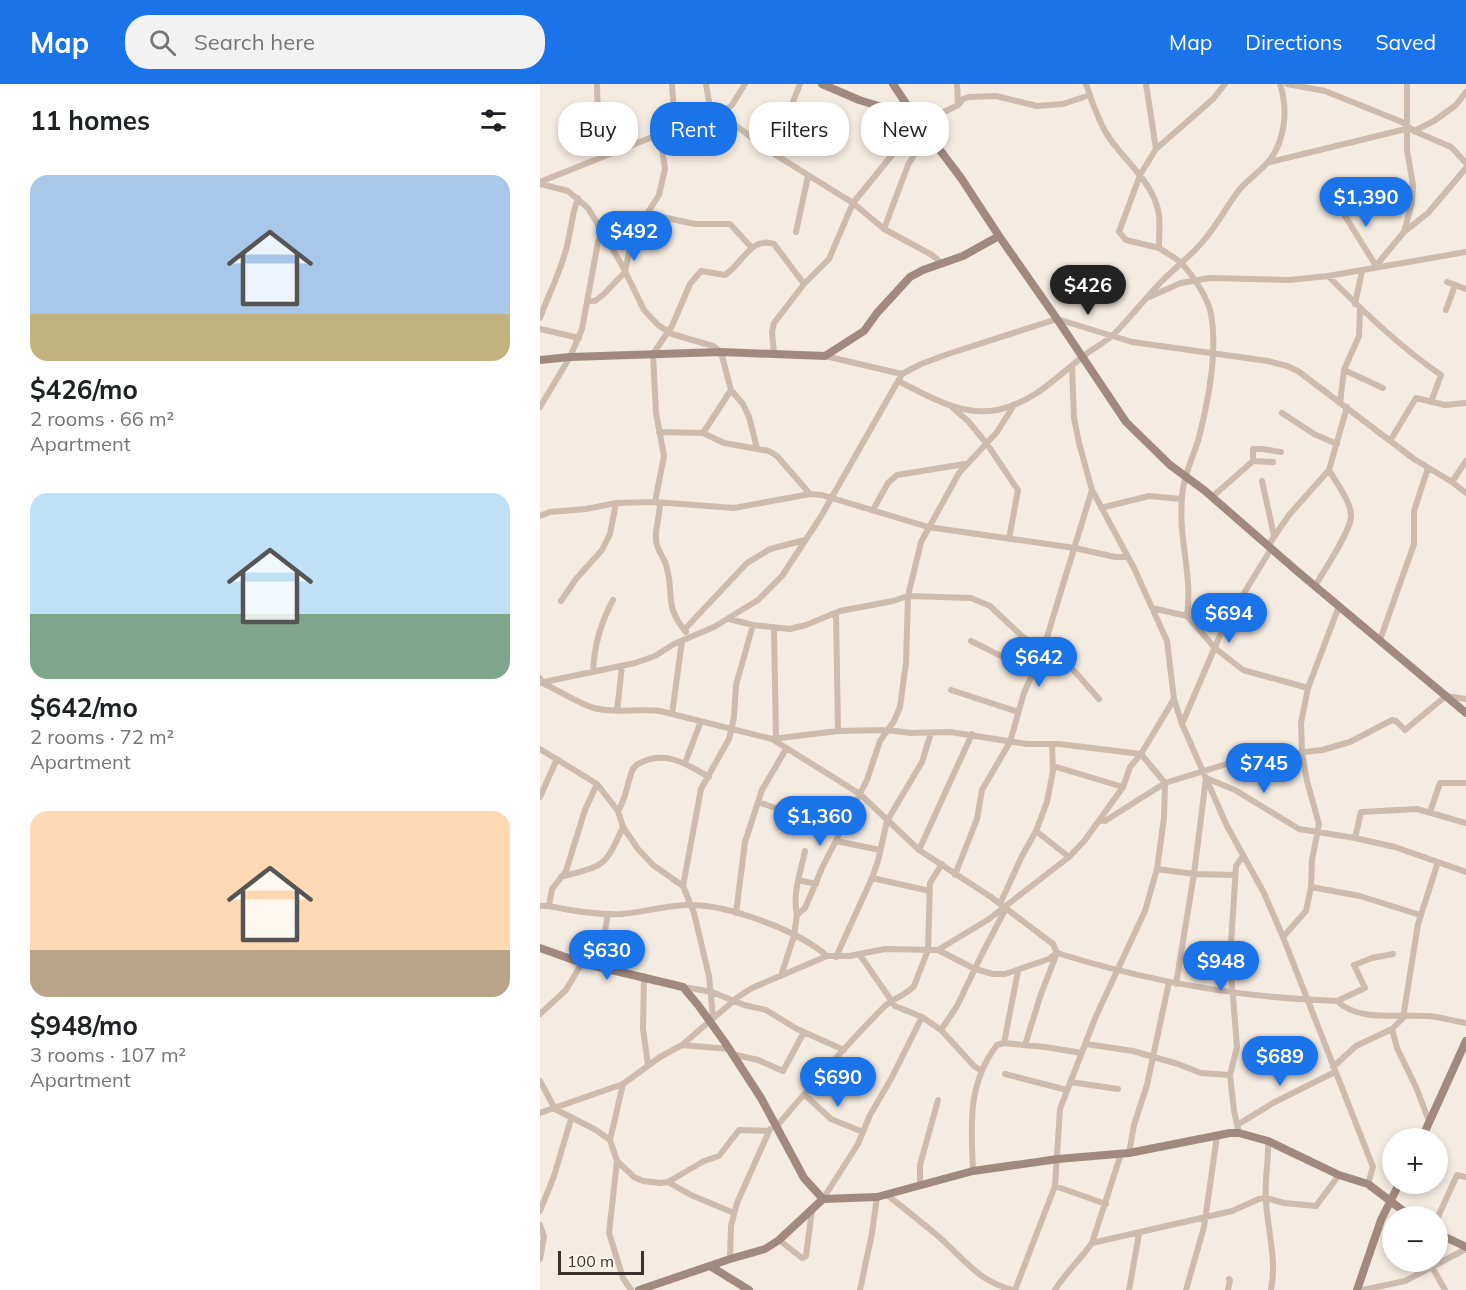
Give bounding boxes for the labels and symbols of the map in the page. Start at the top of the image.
pin: $1,390 [1317,177,1415,228]
pin: $492 [598,211,670,262]
pin: $426 [1052,265,1124,316]
pin: $694 [1193,593,1265,644]
pin: $642 [1003,637,1075,688]
pin: $745 [1228,743,1300,794]
pin: $1,360 [771,796,869,847]
pin: $630 [571,930,643,981]
pin: $948 [1185,941,1257,992]
pin: $689 [1244,1036,1316,1087]
pin: $690 [802,1057,874,1108]
scale bar [558,1248,644,1276]

